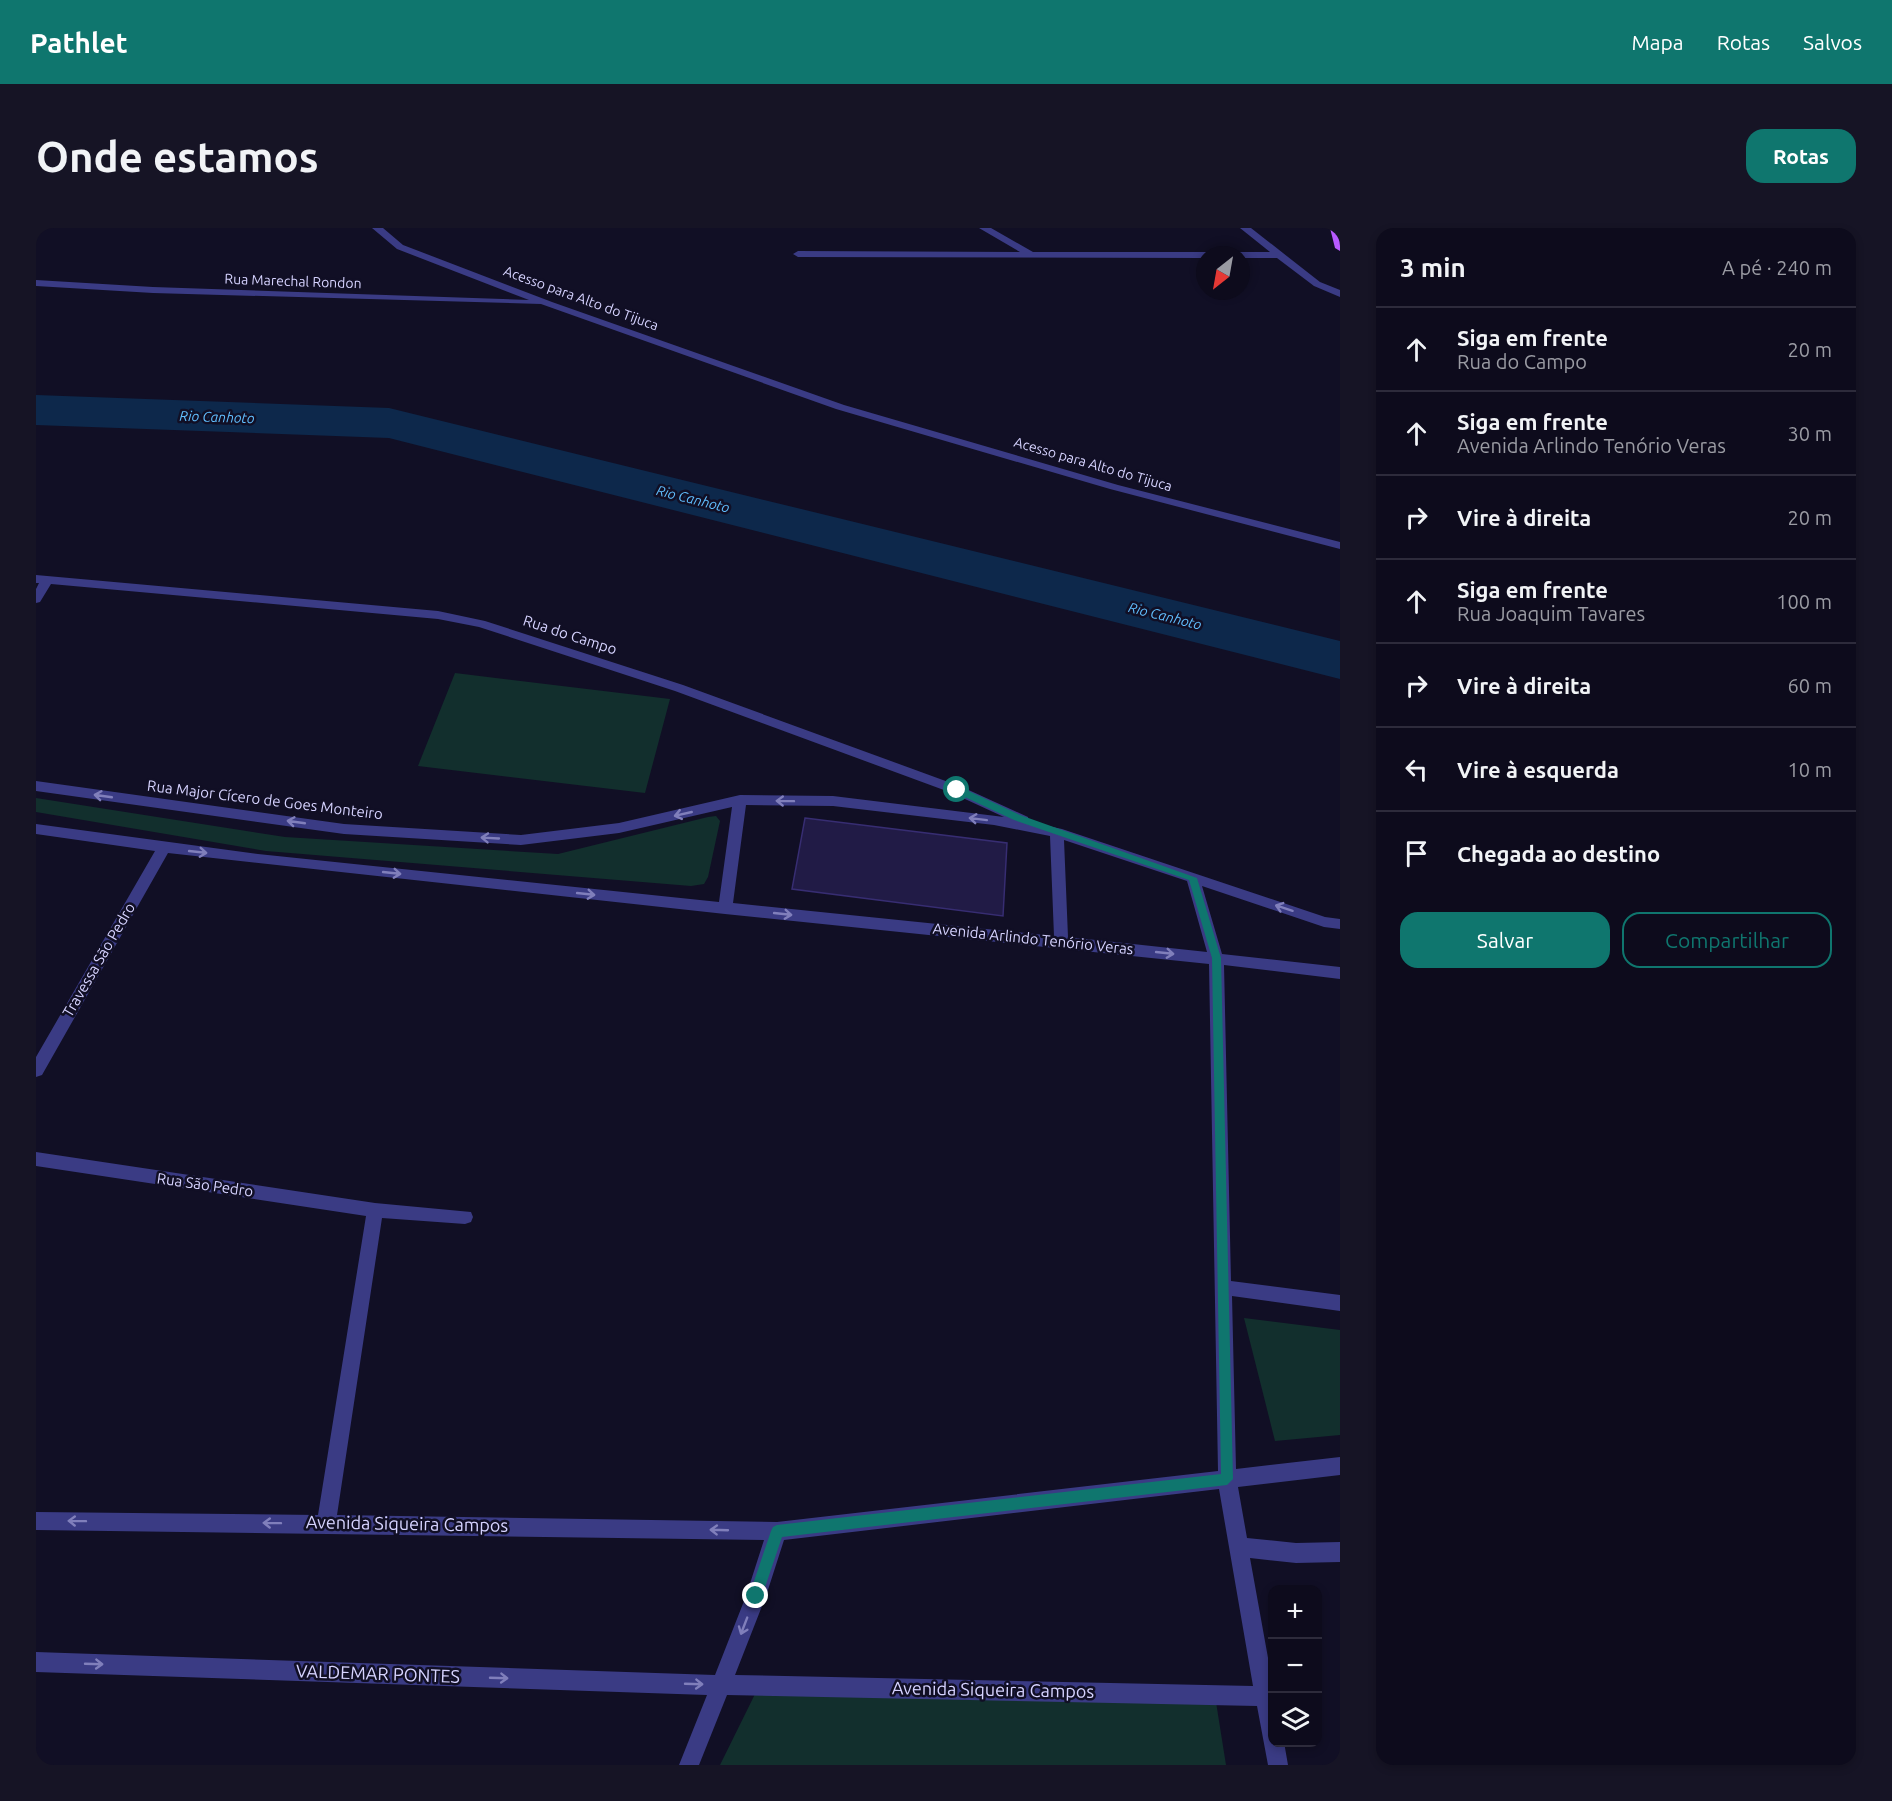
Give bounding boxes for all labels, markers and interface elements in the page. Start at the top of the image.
text: Pathlet [30,27,128,58]
text: Mapa [1632,30,1684,54]
text: Rotas [1717,30,1770,54]
text: Salvos [1803,30,1862,54]
button: Rotas [1746,129,1856,183]
text: Onde estamos [36,133,319,180]
north arrow [1196,246,1250,300]
text: 3 min [1400,253,1466,282]
text: A pé · 240 m [1722,256,1832,279]
street label: Acesso para Alto do Tijuca [501,262,661,334]
street label: Rua Marechal Rondon [224,271,362,291]
text: Siga em frente [1457,325,1608,350]
icon: ahead [1400,333,1433,366]
text: 20 m [1788,338,1832,361]
text: Rua do Campo [1457,350,1587,373]
water label: Rio Canhoto [179,408,255,426]
text: Siga em frente [1457,409,1608,434]
icon: ahead [1400,417,1433,450]
text: 30 m [1788,422,1832,445]
street label: Acesso para Alto do Tijuca [1012,434,1174,494]
text: Avenida Arlindo Tenório Veras [1457,434,1726,457]
water label: Rio Canhoto [655,482,732,516]
icon: right [1400,501,1433,534]
text: Vire à direita [1457,505,1591,530]
text: 20 m [1788,506,1832,529]
text: Siga em frente [1457,577,1608,602]
icon: ahead [1400,585,1433,618]
text: 100 m [1776,590,1832,613]
water label: Rio Canhoto [1127,599,1204,633]
text: Rua Joaquim Tavares [1457,602,1645,625]
street label: Rua do Campo [521,611,619,658]
icon: right [1400,669,1433,702]
text: Vire à direita [1457,673,1591,698]
text: 60 m [1788,674,1832,697]
icon: left [1400,753,1433,786]
text: Vire à esquerda [1457,757,1619,782]
text: 10 m [1788,758,1832,781]
route start [943,776,969,802]
street label: Rua Major Cícero de Goes Monteiro [146,777,384,822]
one-way arrow [93,790,113,801]
one-way arrow [775,795,795,807]
one-way arrow [673,808,692,820]
one-way arrow [969,813,989,824]
one-way arrow [286,817,306,828]
one-way arrow [481,832,501,843]
icon: arrive [1400,837,1433,870]
text: Chegada ao destino [1457,841,1660,866]
one-way arrow [187,847,207,858]
one-way arrow [381,868,401,879]
one-way arrow [575,889,595,900]
street label: Travessa São Pedro [59,900,138,1020]
one-way arrow [1275,902,1294,913]
one-way arrow [773,909,793,920]
button: Salvar [1400,912,1610,968]
button: Compartilhar [1622,912,1832,968]
street label: Avenida Arlindo Tenório Veras [932,920,1134,958]
one-way arrow [1155,948,1175,959]
street label: Rua São Pedro [156,1169,254,1200]
street label: Avenida Siqueira Campos [306,1511,509,1535]
one-way arrow [67,1515,87,1527]
one-way arrow [262,1517,282,1529]
one-way arrow [709,1524,729,1535]
route end [742,1582,768,1608]
map controls [1268,1585,1322,1747]
button: + [1268,1585,1322,1639]
one-way arrow [738,1616,749,1635]
button: − [1268,1639,1322,1693]
one-way arrow [84,1659,104,1670]
street label: VALDEMAR PONTES [296,1660,460,1686]
one-way arrow [489,1672,509,1683]
street label: Avenida Siqueira Campos [892,1677,1095,1701]
one-way arrow [684,1678,704,1690]
button: layers [1268,1693,1322,1747]

